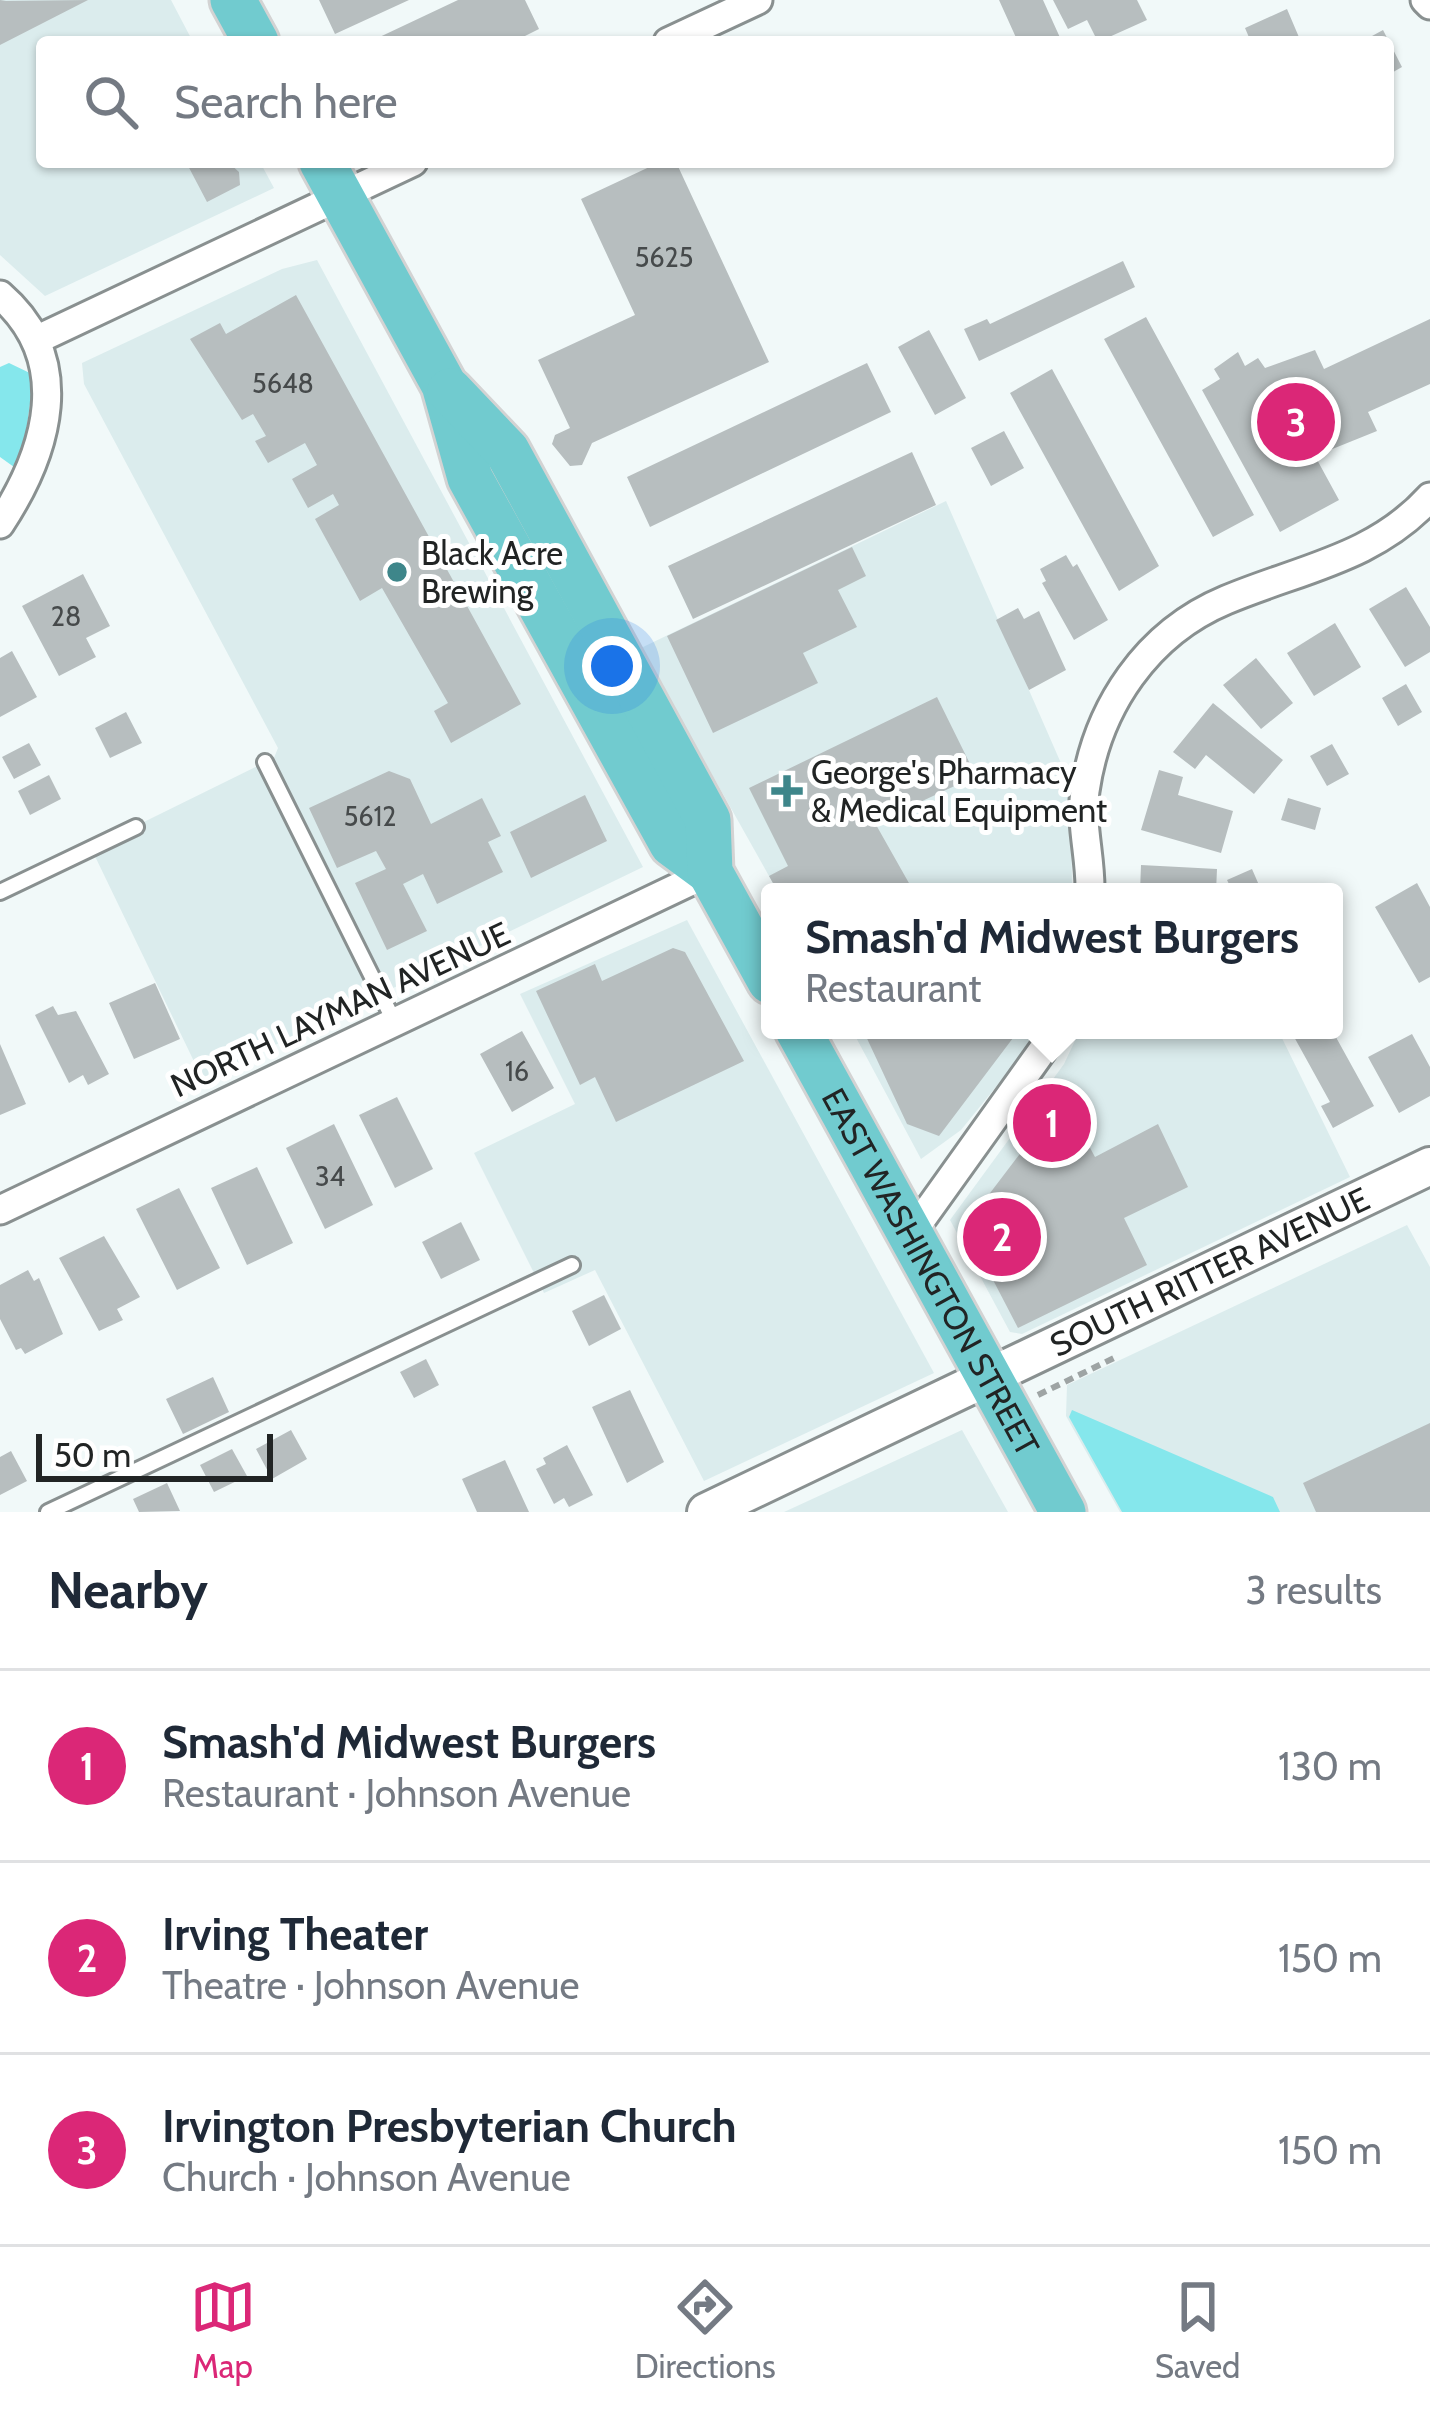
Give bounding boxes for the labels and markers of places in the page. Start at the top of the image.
pin: 3 [1257,377,1335,467]
place label: Black Acre Brewing [421,533,563,611]
marker: Black Acre Brewing [384,559,410,585]
place label: George's Pharmacy & Medical Equipment [811,752,1107,830]
marker: George's Pharmacy & Medical Equipment [774,778,800,804]
pin: 1 [1013,1078,1091,1168]
pin: 2 [963,1192,1041,1282]

